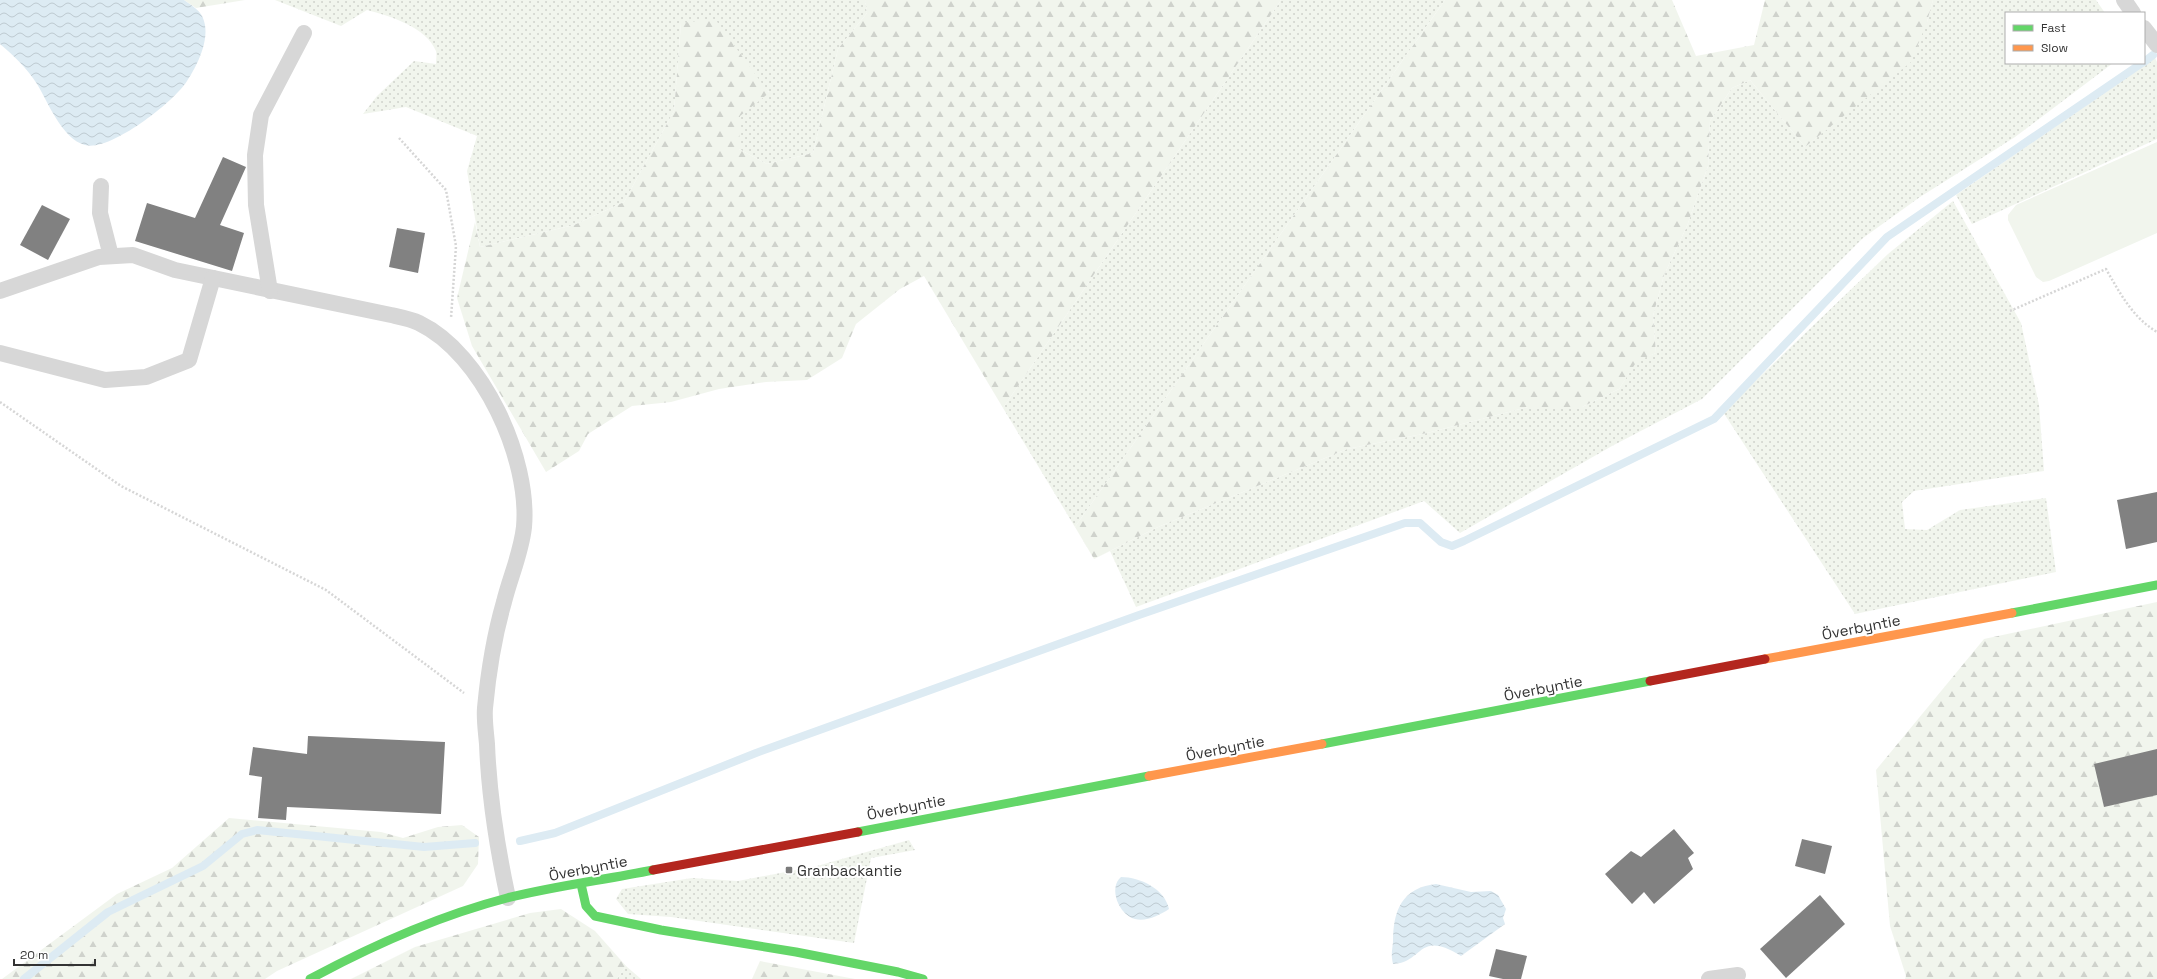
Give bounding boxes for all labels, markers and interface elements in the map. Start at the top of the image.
legend [2005,12,2145,64]
text: Fast [2041,20,2066,36]
text: Slow [2041,40,2068,56]
street label: Överbyntie [1820,610,1902,644]
street label: Överbyntie [1502,671,1584,705]
street label: Överbyntie [1184,731,1266,765]
street label: Överbyntie [865,790,947,824]
street label: Överbyntie [547,851,629,885]
place label: Granbackantie [797,861,902,880]
marker: Granbackantie [784,865,794,875]
scale bar [14,941,95,967]
text: 20 m [20,947,48,963]

